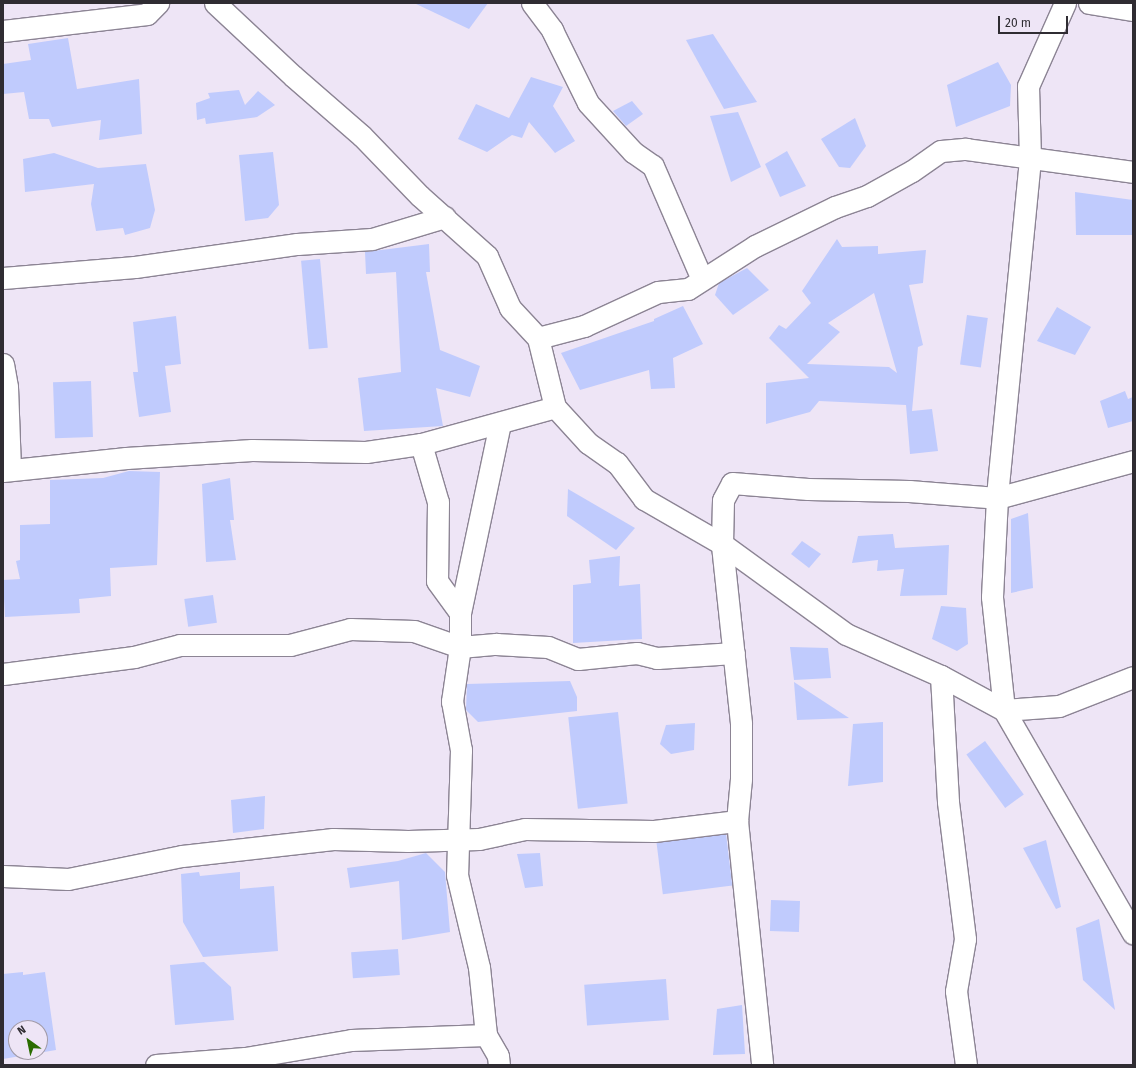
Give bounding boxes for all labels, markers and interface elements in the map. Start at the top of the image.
scale bar [1000,8,1070,34]
text: 20 m [1005,16,1031,30]
north arrow [8,1020,48,1060]
text: N [15,1023,28,1038]

